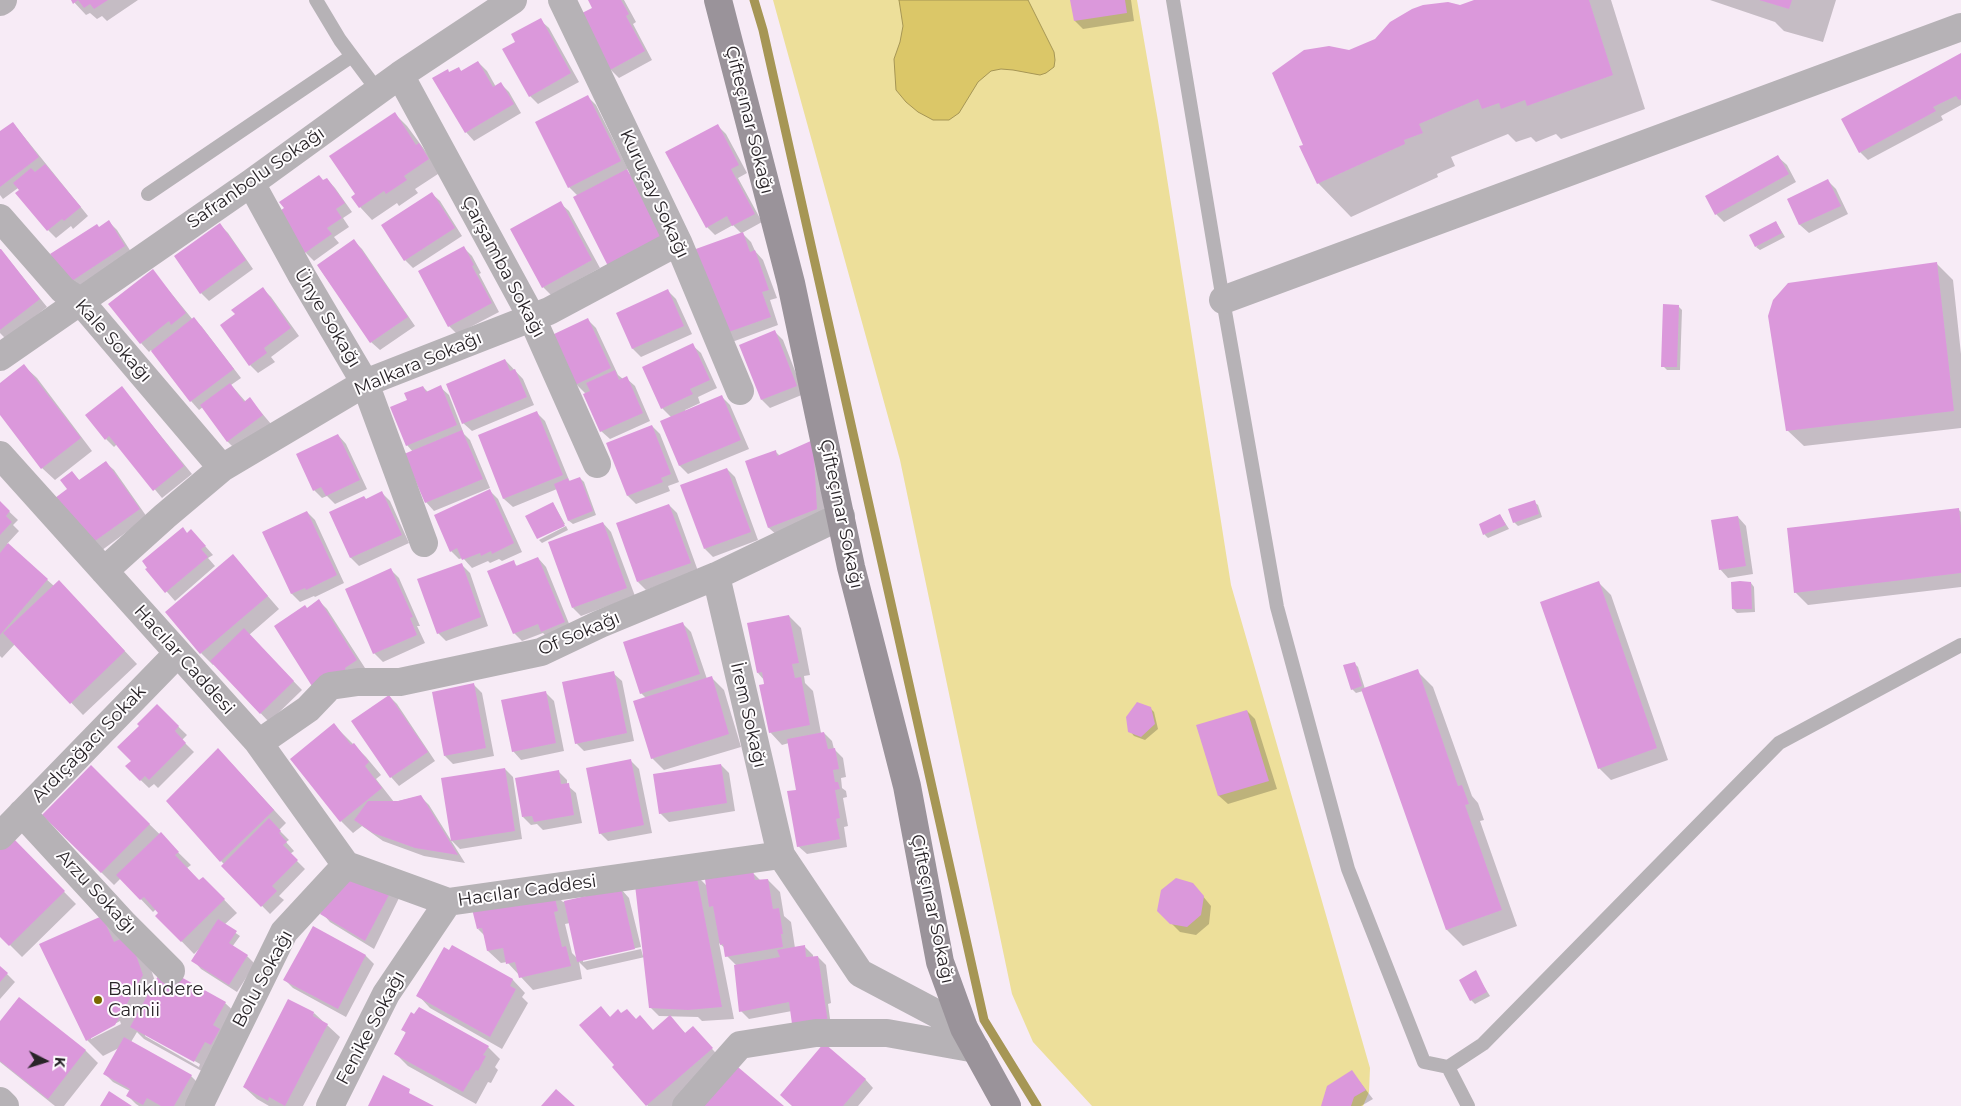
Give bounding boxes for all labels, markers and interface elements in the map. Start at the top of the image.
street label: Çifteçınar Sokağı [720,44,778,196]
street label: Safranbolu Sokağı [183,122,329,234]
street label: Kuruçay Sokağı [615,126,693,262]
street label: Çarşamba Sokağı [457,193,549,341]
street label: Ünye Sokağı [289,264,365,372]
street label: Kale Sokağı [70,295,156,387]
street label: Malkara Sokağı [351,327,485,401]
street label: Çifteçınar Sokağı [815,437,867,591]
street label: Hacılar Caddesi [129,601,239,719]
street label: Of Sokağı [535,607,623,661]
street label: İrem Sokağı [725,660,771,770]
street label: Ardıçağacı Sokak [28,681,150,807]
street label: Çifteçınar Sokağı [906,832,958,986]
street label: Arzu Sokağı [52,846,140,938]
street label: Hacılar Caddesi [456,871,598,911]
street label: Bolu Sokağı [228,927,298,1031]
street label: Fenike Sokağı [332,967,410,1089]
place label: Balıklıdere Camii [108,979,203,1022]
marker: Balıklıdere Camii [92,994,104,1006]
north arrow [20,1036,70,1086]
text: K [51,1056,69,1068]

